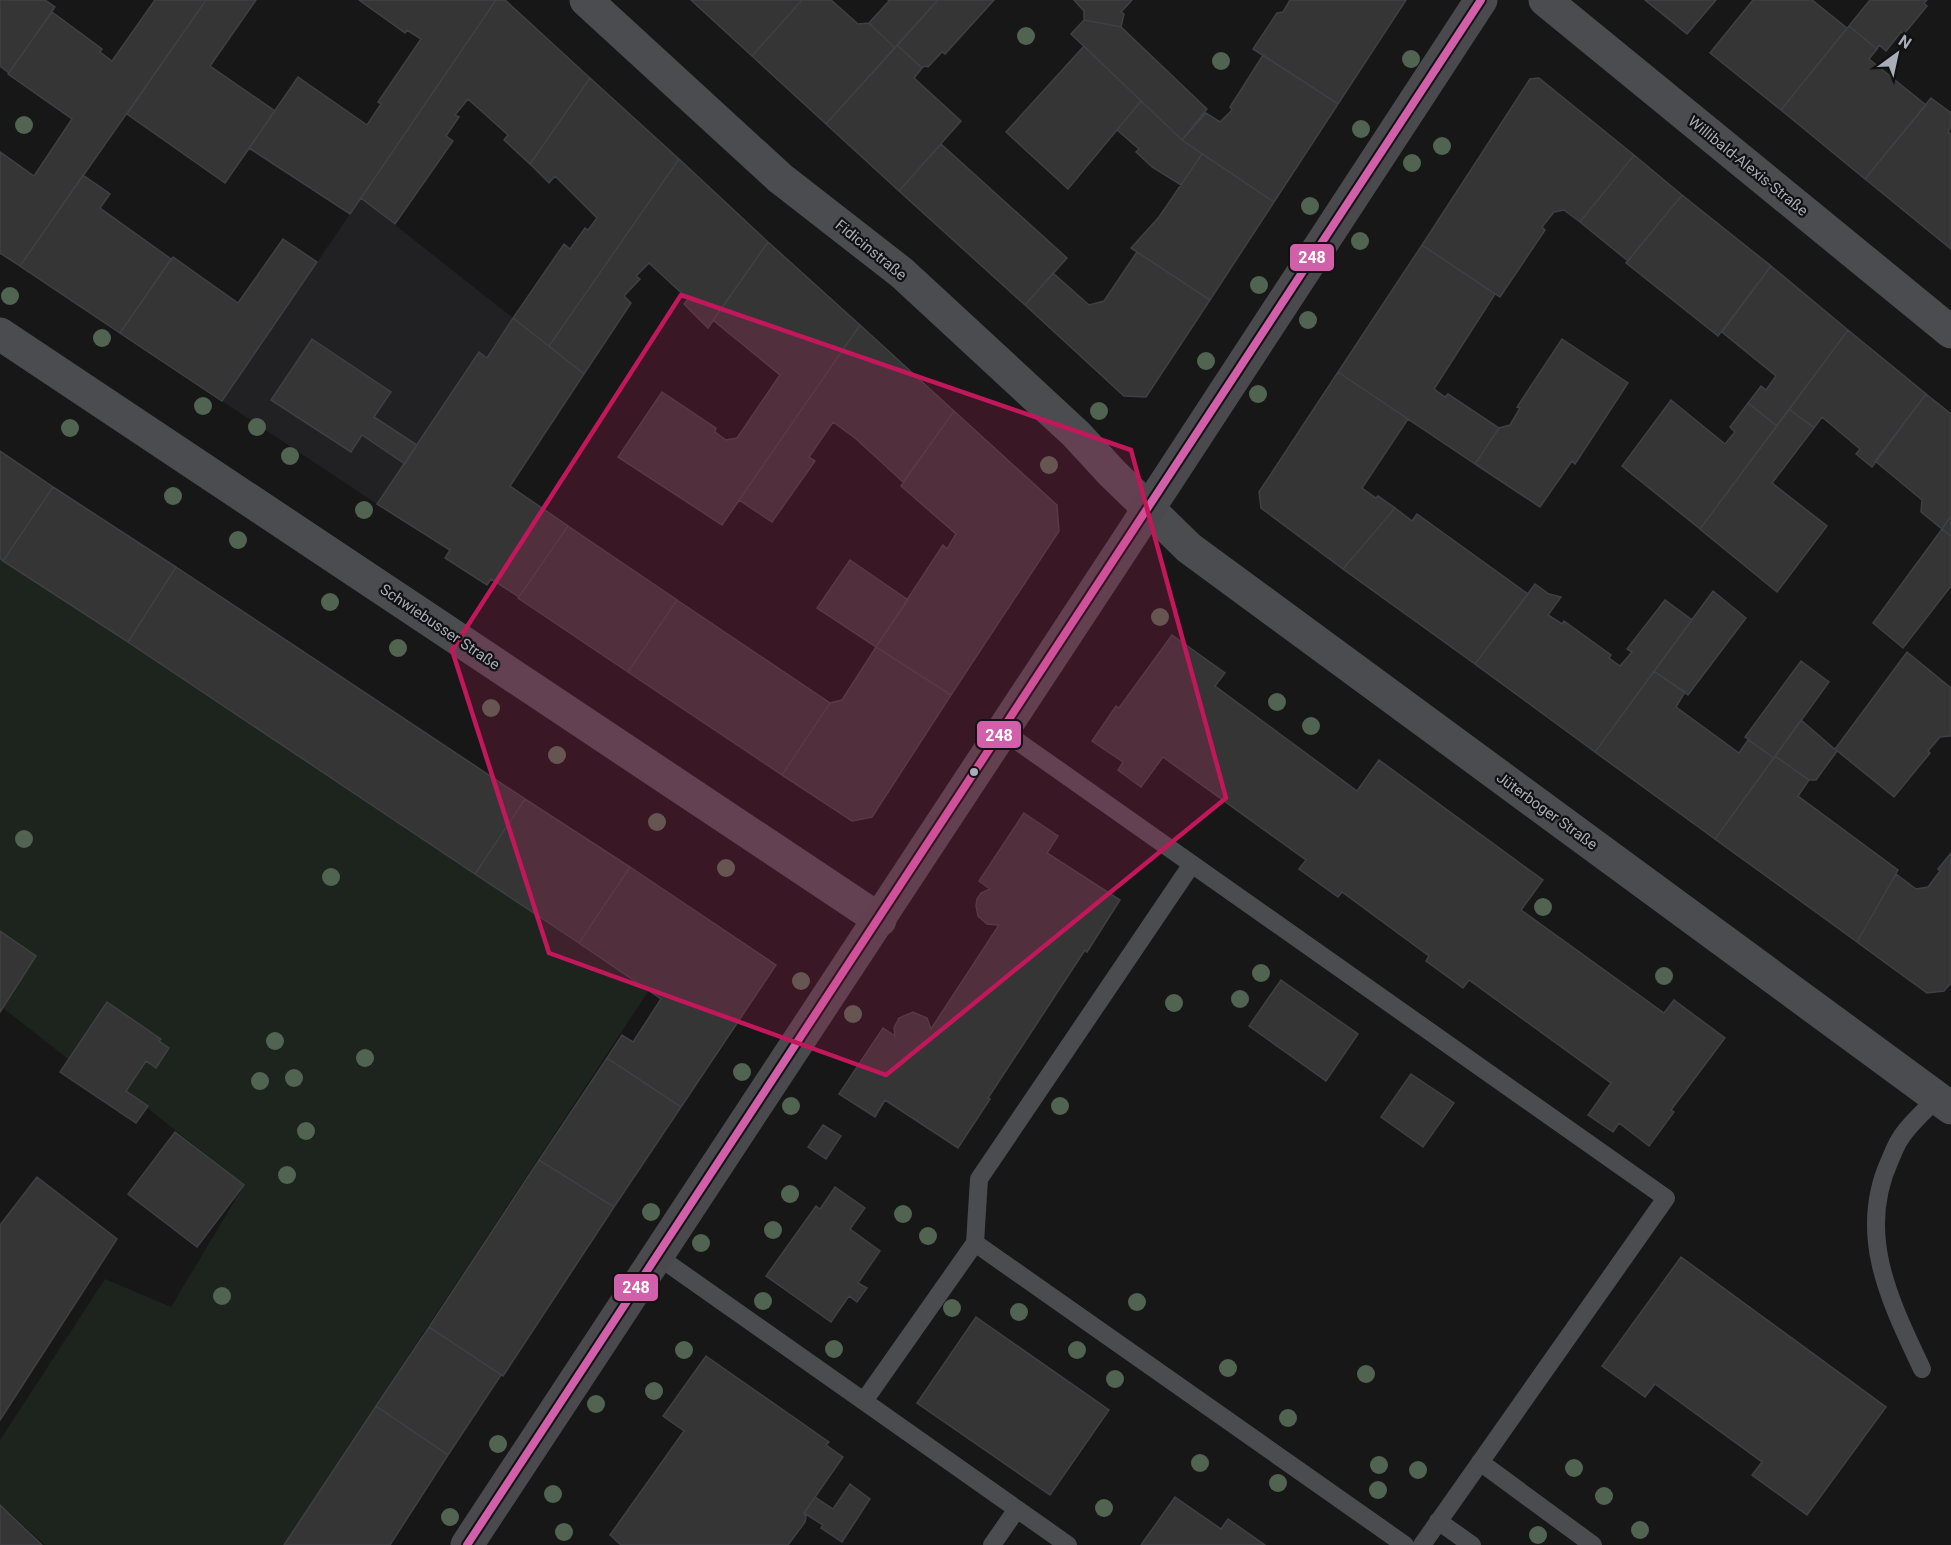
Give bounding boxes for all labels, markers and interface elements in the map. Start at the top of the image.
north arrow [1867,24,1927,84]
text: N [1895,31,1915,53]
street label: Willibald-Alexis-Straße [1685,112,1811,220]
street label: Fidicinstraße [832,216,910,284]
line badge: 248 [1289,243,1335,272]
text: 248 [1298,248,1326,267]
street label: Schwiebusser Straße [377,580,503,674]
line badge: 248 [976,720,1022,749]
text: 248 [985,726,1013,745]
unlabelled marker [968,766,980,778]
street label: Jüterboger Straße [1493,768,1601,854]
line badge: 248 [613,1273,659,1302]
text: 248 [622,1278,650,1297]

